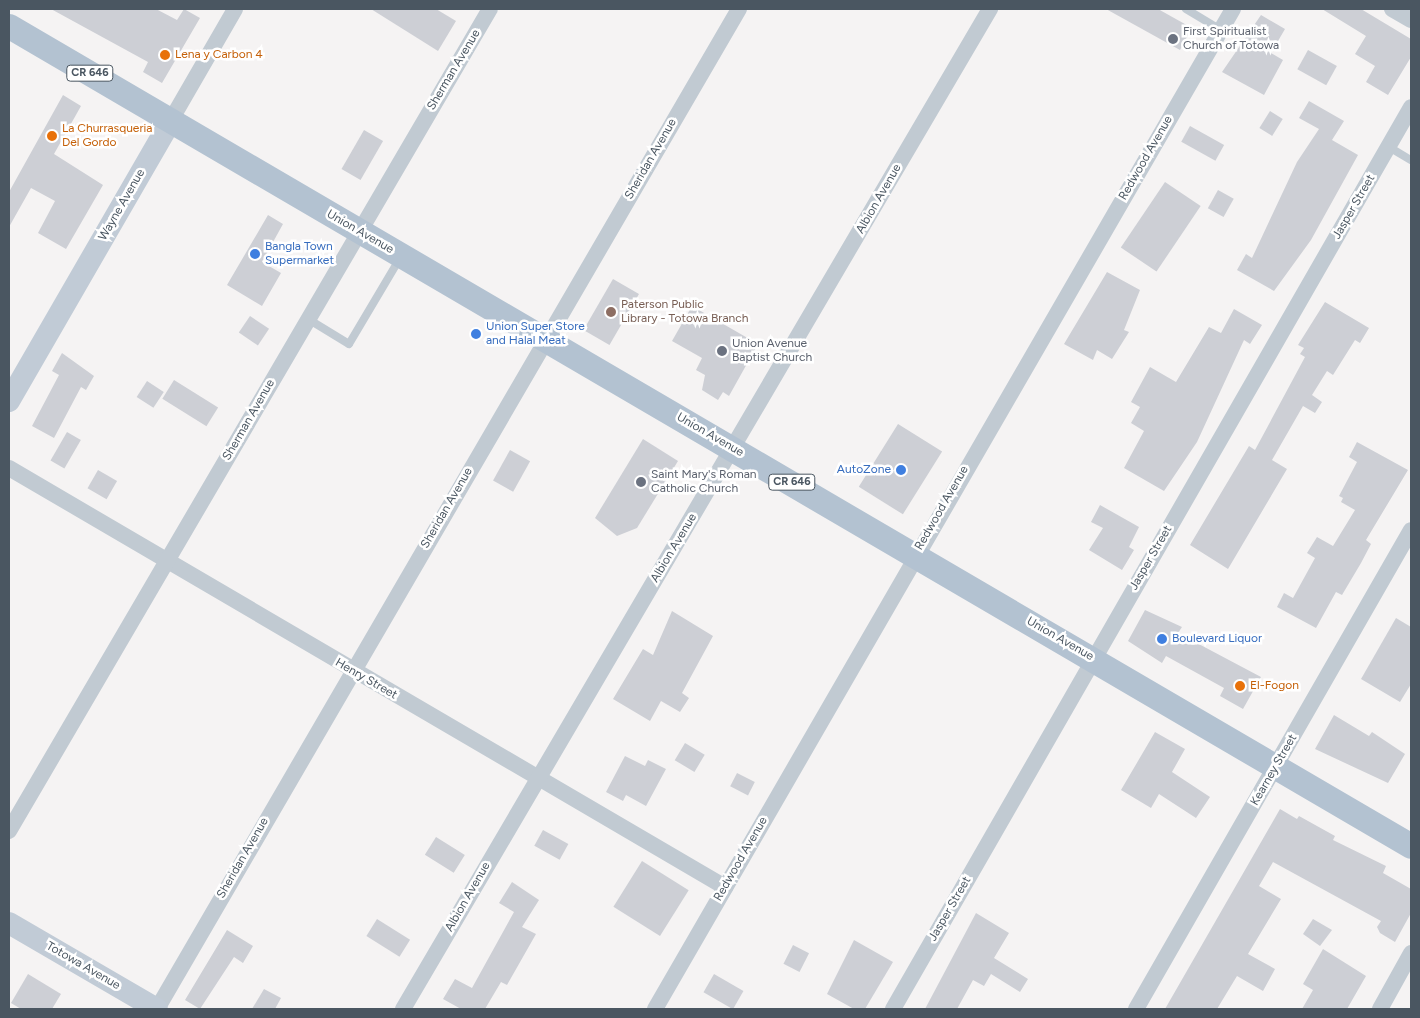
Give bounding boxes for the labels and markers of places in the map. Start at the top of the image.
place label: First Spiritualist Church of Totowa [1183,25,1279,53]
marker: First Spiritualist Church of Totowa [1167,33,1179,45]
place label: Lena y Carbon 4 [175,48,263,62]
marker: Lena y Carbon 4 [159,49,171,61]
place label: La Churrasqueria Del Gordo [62,122,152,150]
marker: La Churrasqueria Del Gordo [46,130,58,142]
place label: Bangla Town Supermarket [265,240,334,268]
marker: Bangla Town Supermarket [249,248,261,260]
place label: Paterson Public Library - Totowa Branch [621,298,748,326]
marker: Paterson Public Library - Totowa Branch [605,306,617,318]
place label: Union Super Store and Halal Meat [486,320,585,348]
marker: Union Super Store and Halal Meat [470,328,482,340]
place label: Union Avenue Baptist Church [732,337,812,365]
marker: Union Avenue Baptist Church [716,345,728,357]
place label: AutoZone [837,463,891,477]
marker: AutoZone [895,464,907,476]
place label: Saint Mary's Roman Catholic Church [651,468,757,496]
marker: Saint Mary's Roman Catholic Church [635,476,647,488]
place label: Boulevard Liquor [1172,632,1262,646]
marker: Boulevard Liquor [1156,633,1168,645]
place label: El-Fogon [1250,679,1299,693]
marker: El-Fogon [1234,680,1246,692]

